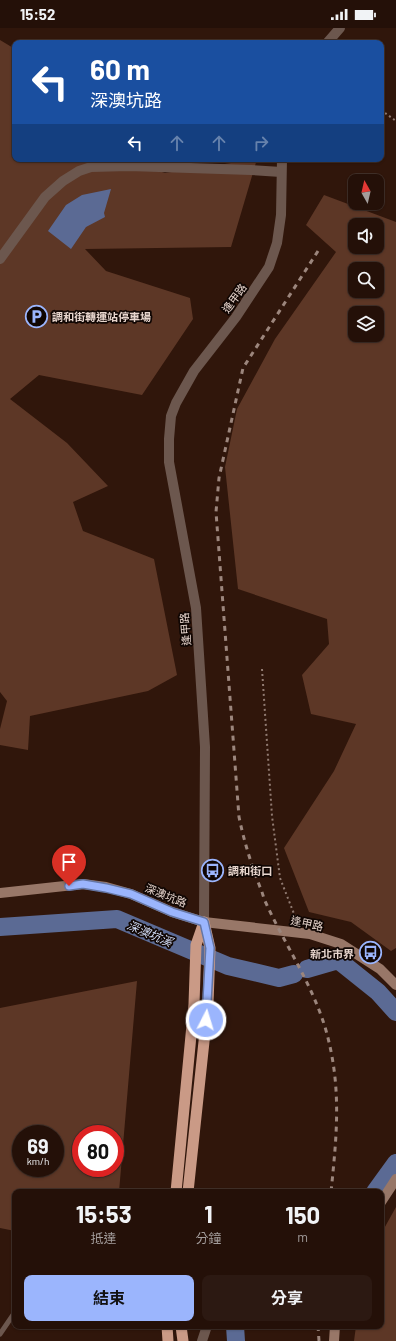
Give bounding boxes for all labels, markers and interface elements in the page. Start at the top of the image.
text: 15:52 [20,5,55,23]
text: 60 m [90,52,150,86]
icon: left [24,56,76,108]
text: 深澳坑路 [90,89,162,111]
icon: left [124,132,146,154]
icon: ahead [166,132,188,154]
icon: ahead [208,132,230,154]
icon: right [250,132,272,154]
north arrow [348,174,384,210]
map controls [348,174,384,342]
button: sound [348,218,384,254]
button: search [348,262,384,298]
street label: 逢甲路 [219,281,249,315]
parking icon: 調和街轉運站停車場 [23,303,49,329]
button: layers [348,306,384,342]
place label: 調和街轉運站停車場 [52,310,151,323]
street label: 逢甲路 [177,612,193,646]
pin [52,845,86,886]
icon: arrive [58,851,80,873]
bus stop icon: 調和街口 [200,857,226,883]
place label: 調和街口 [228,864,272,877]
street label: 深澳坑路 [143,881,189,909]
street label: 逢甲路 [290,913,324,933]
water label: 深澳坑溪 [125,917,177,950]
bus stop icon: 新北市界 [357,940,383,966]
place label: 新北市界 [310,947,354,960]
position arrow [185,999,227,1041]
speed limit sign: 80 [72,1125,124,1177]
text: 69 [27,1134,49,1158]
text: km/h [27,1155,49,1167]
text: 15:53 [76,1199,132,1228]
text: 1 [204,1199,213,1228]
text: 150 [285,1200,320,1229]
text: m [297,1229,308,1245]
text: 抵達 [91,1230,117,1246]
text: 分鐘 [195,1230,221,1246]
button: 結束 [24,1275,194,1321]
button: 分享 [202,1275,372,1321]

